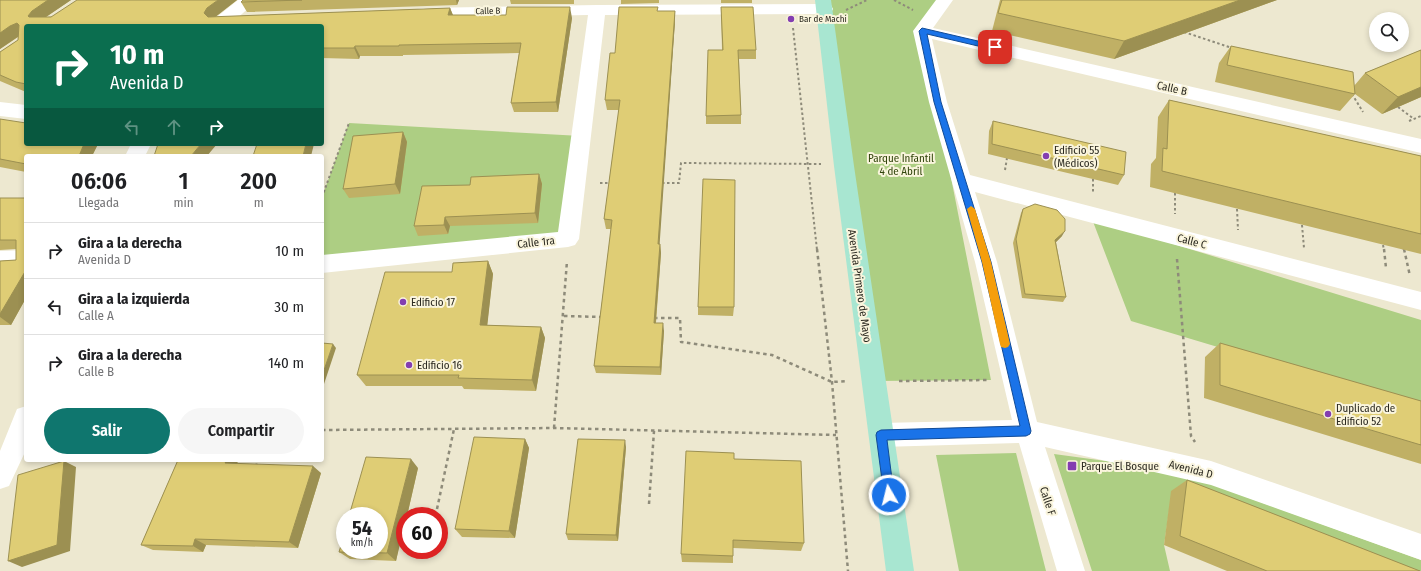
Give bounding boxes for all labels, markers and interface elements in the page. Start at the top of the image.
street label: Calle B [475,6,501,16]
map controls [1369,12,1409,52]
button: search [1369,12,1409,52]
marker: Bar de Machi [786,14,796,24]
place label: Bar de Machi [799,14,847,24]
pin [978,30,1012,64]
icon: arrive [984,36,1006,58]
text: 10 m [110,38,164,71]
icon: right [44,40,96,92]
text: Avenida D [110,72,183,94]
street label: Calle B [1156,79,1188,98]
icon: left [121,116,143,138]
icon: ahead [163,116,185,138]
icon: right [205,116,227,138]
place label: Edificio 55 (Médicos) [1054,144,1099,170]
marker: Edificio 55 (Médicos) [1041,151,1051,161]
park label: Parque Infantil 4 de Abril [868,152,934,178]
text: 06:06 [71,167,127,195]
text: 1 [179,167,189,195]
text: 200 [240,167,277,195]
text: Llegada [78,195,119,210]
text: min [174,195,194,210]
text: m [254,195,264,210]
street label: Avenida Primero de Mayo [845,229,874,344]
street label: Calle C [1176,231,1208,252]
text: Gira a la derecha [78,234,182,252]
street label: Calle 1ra [517,234,555,251]
icon: right [44,240,66,262]
text: 10 m [275,242,304,260]
text: Avenida D [78,252,131,267]
text: Gira a la izquierda [78,290,190,308]
icon: left [44,296,66,318]
place label: Edificio 17 [411,296,456,309]
marker: Edificio 17 [398,297,408,307]
text: 30 m [274,298,304,316]
text: Calle A [78,308,114,323]
text: Gira a la derecha [78,346,182,364]
icon: right [44,352,66,374]
text: 140 m [268,354,304,372]
place label: Edificio 16 [417,359,463,372]
marker: Edificio 16 [404,360,414,370]
text: Calle B [78,364,114,379]
place label: Duplicado de Edificio 52 [1336,402,1395,428]
button: Salir [44,408,170,454]
button: Compartir [178,408,304,454]
marker: Duplicado de Edificio 52 [1323,409,1333,419]
street label: Avenida D [1168,458,1214,481]
marker: Parque El Bosque [1066,460,1078,472]
place label: Parque El Bosque [1081,460,1159,473]
position arrow [868,474,910,516]
street label: Calle F [1037,485,1058,517]
speed limit sign: 60 [396,507,448,559]
text: 54 [352,516,372,540]
text: km/h [351,537,373,549]

